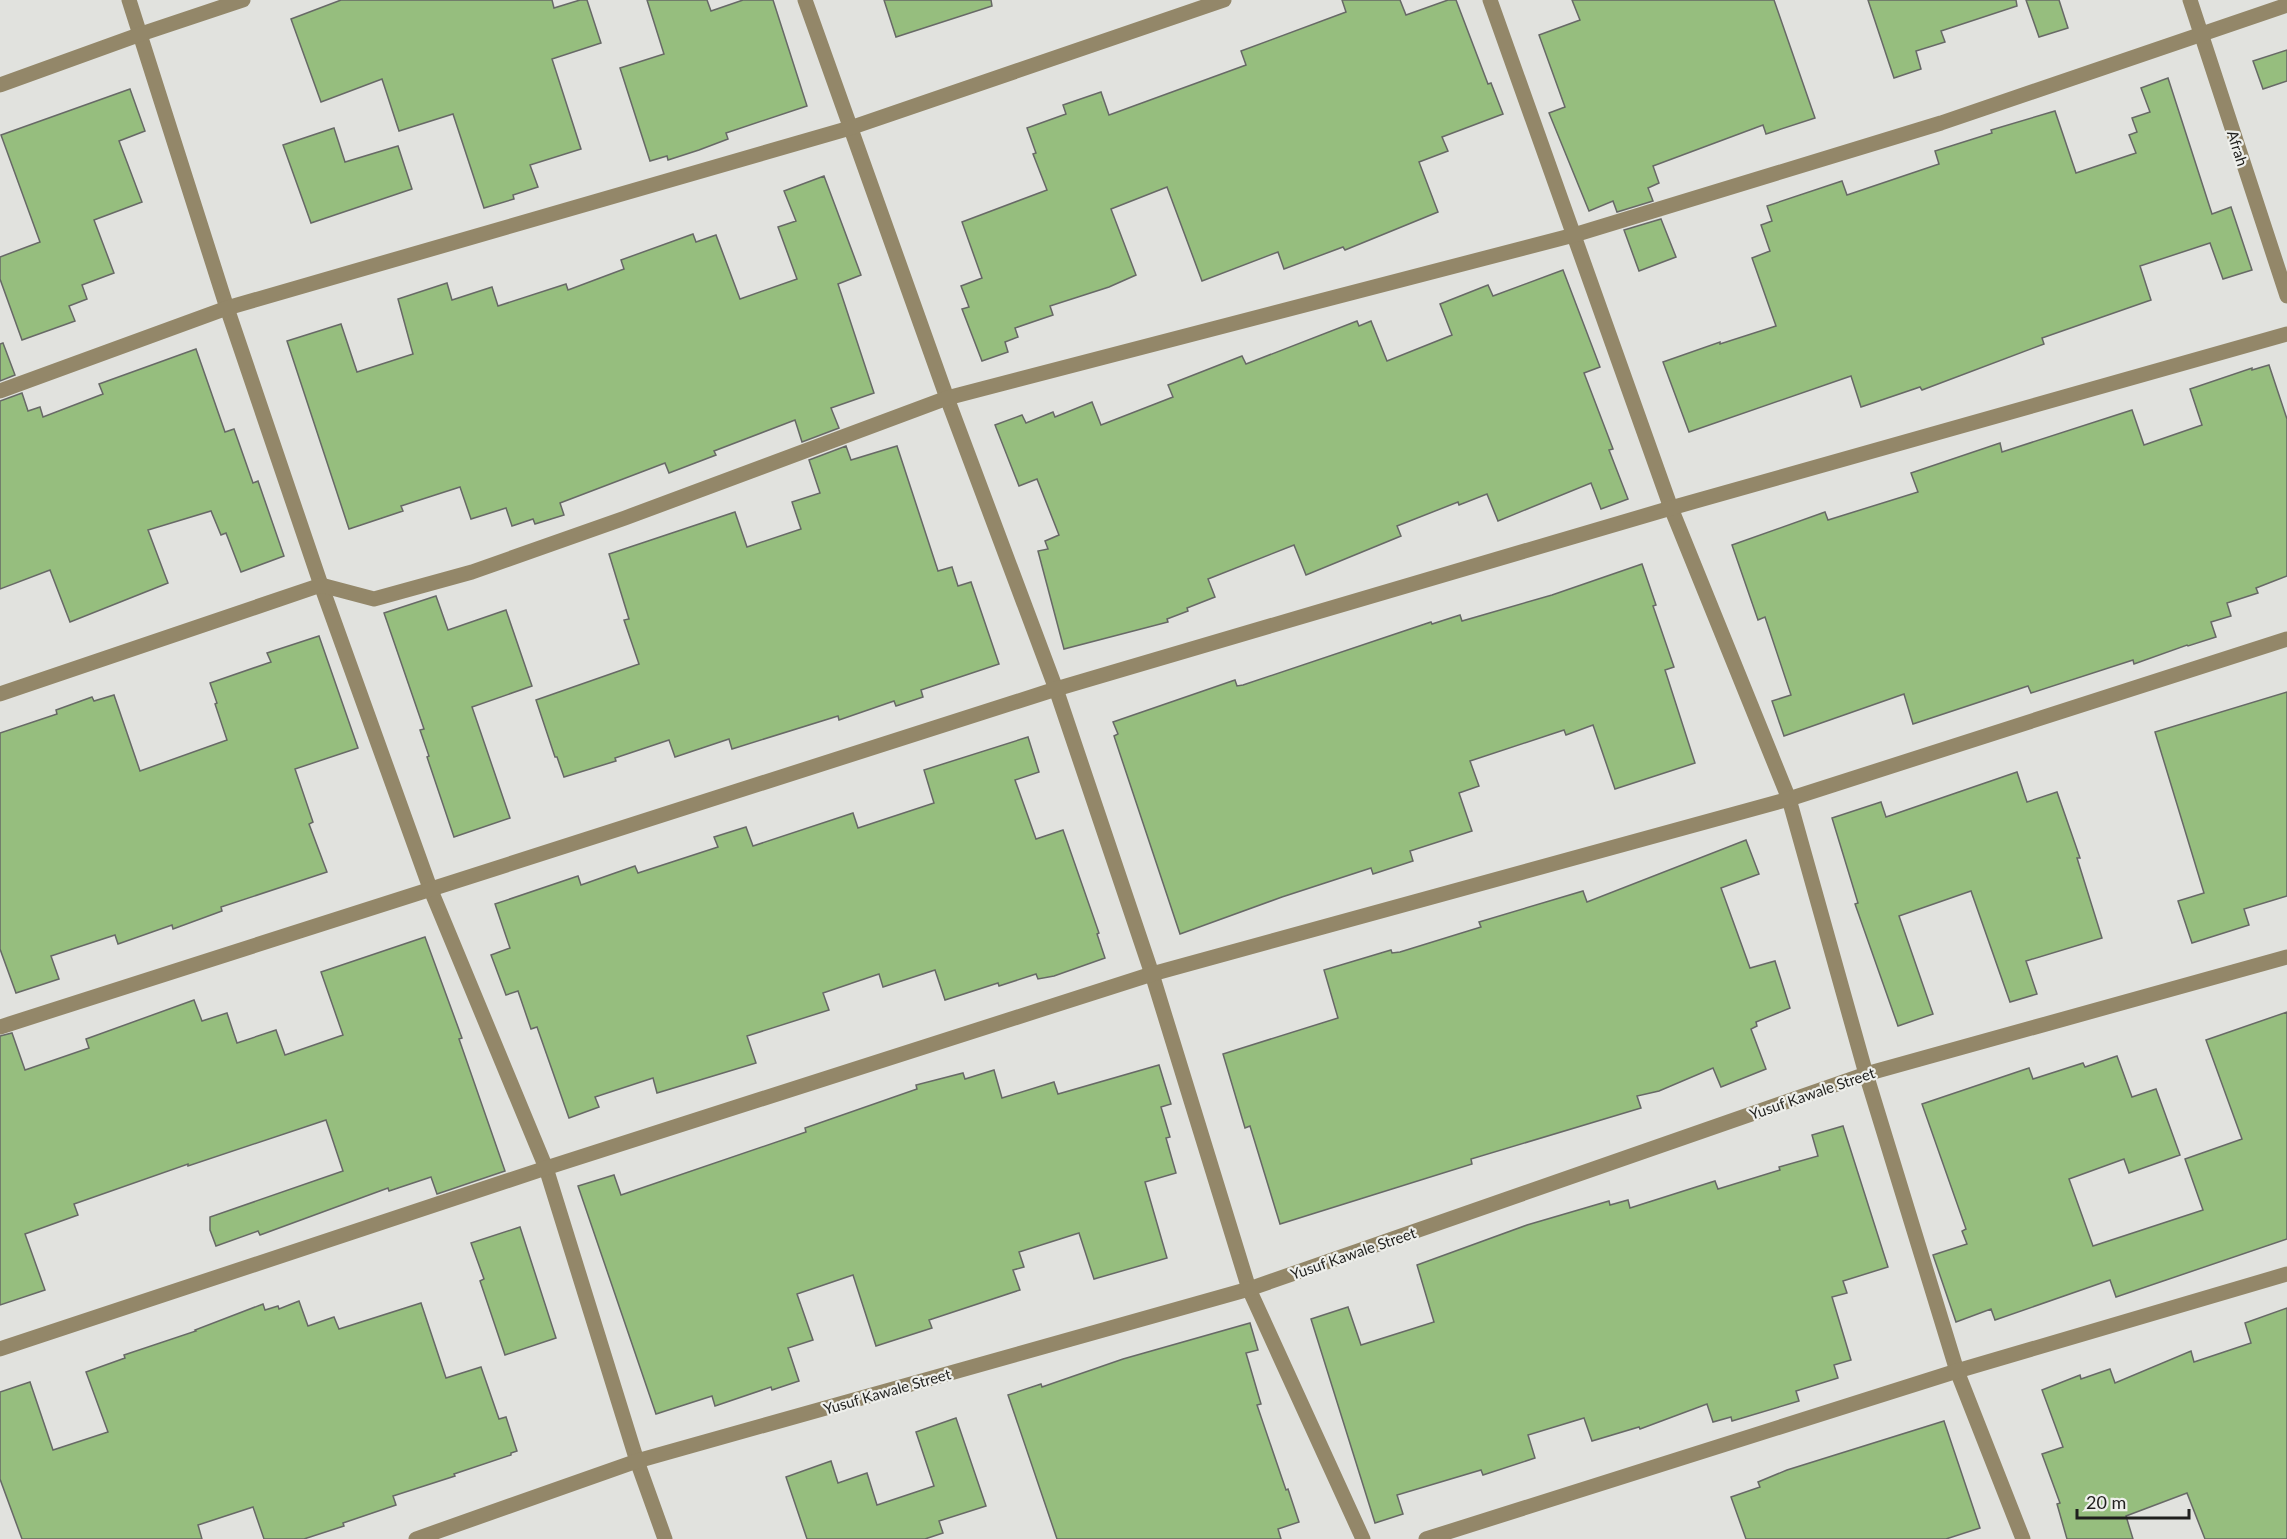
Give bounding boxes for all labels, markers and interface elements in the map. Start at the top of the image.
street label: Afrah [2224,128,2252,168]
street label: Yusuf Kawale Street [1747,1063,1878,1123]
street label: Yusuf Kawale Street [1288,1223,1419,1283]
street label: Yusuf Kawale Street [821,1364,953,1418]
scale bar [2077,1482,2190,1520]
text: 20 m [2086,1491,2126,1513]

